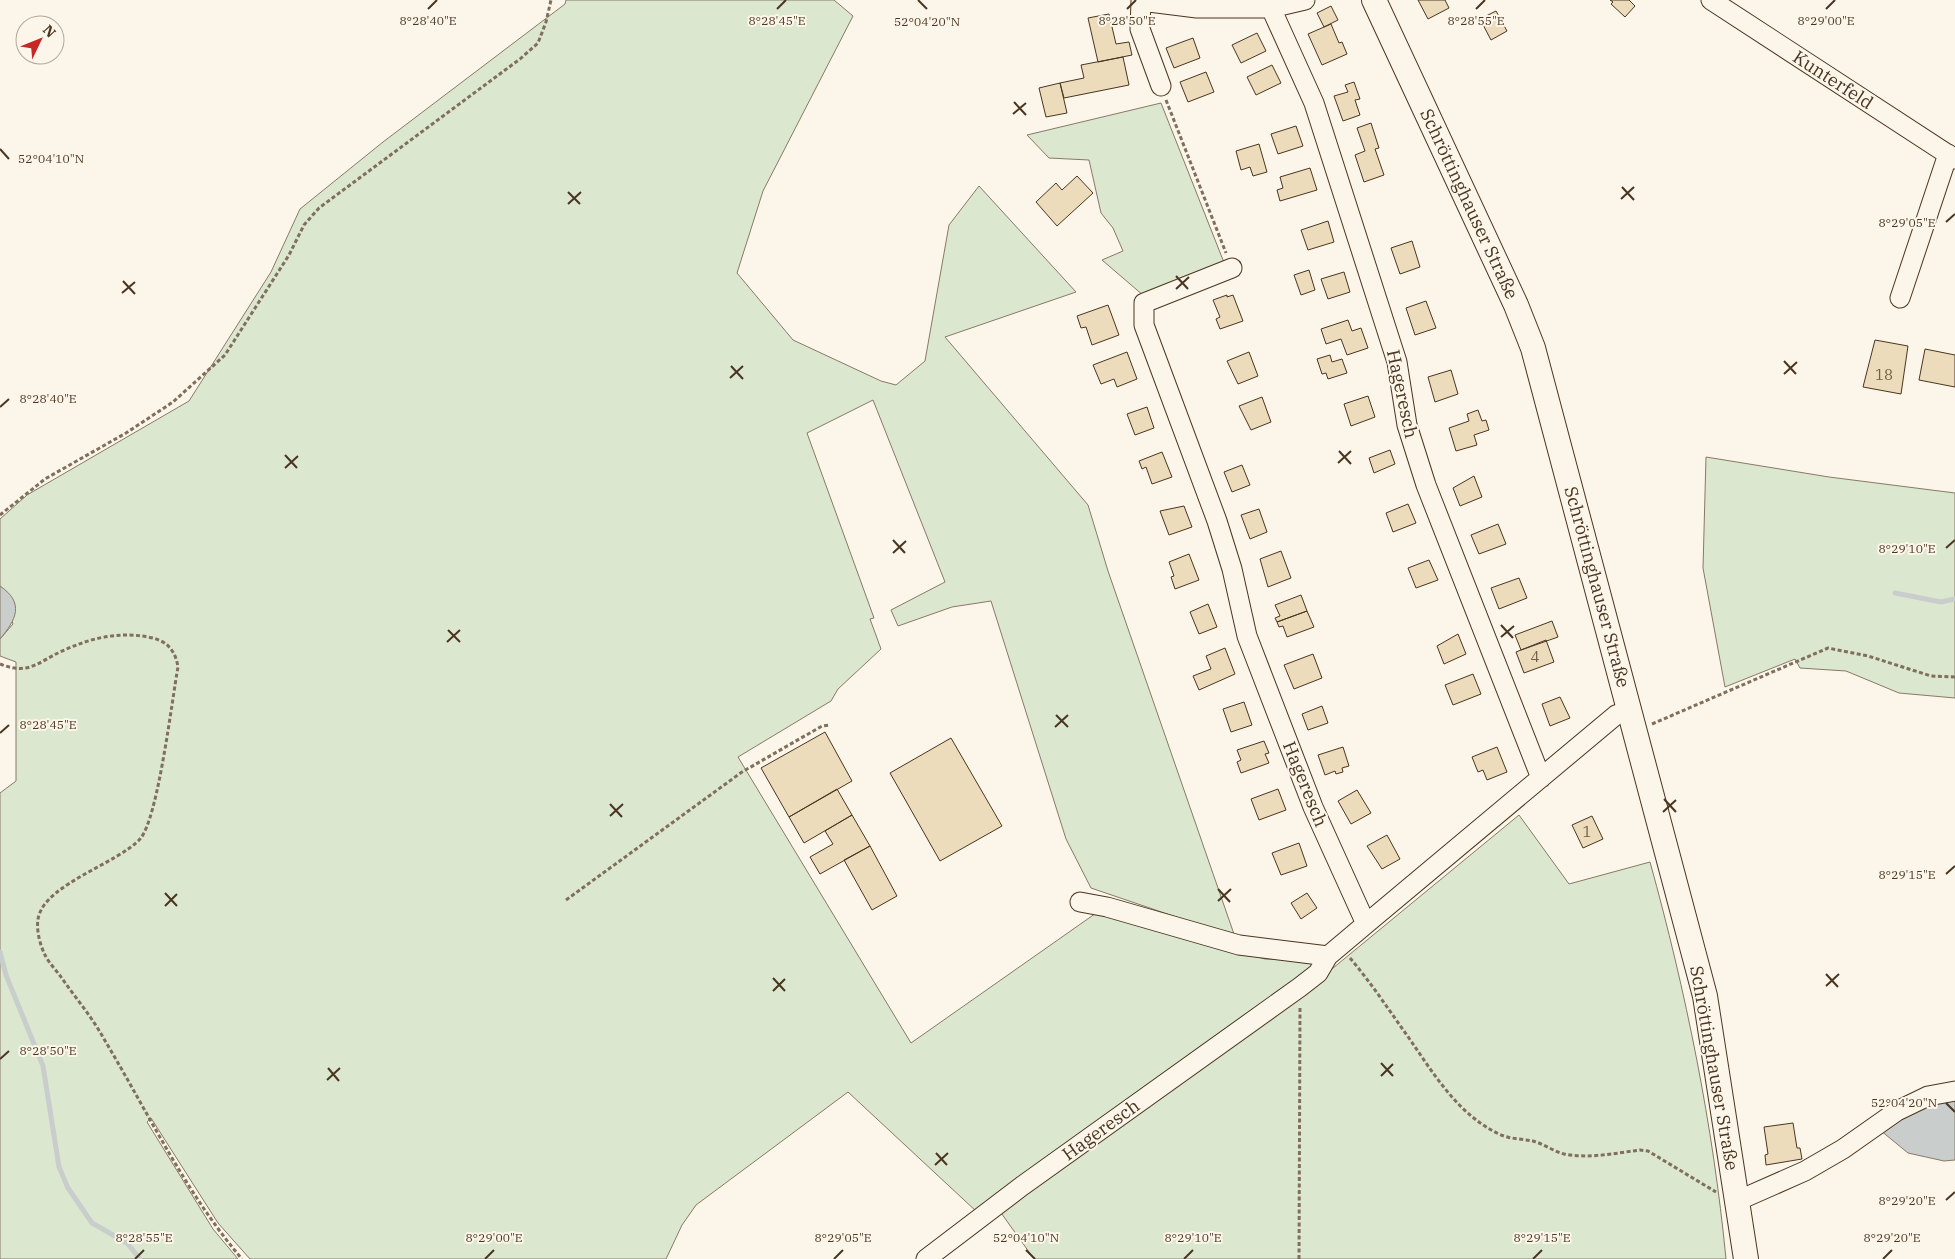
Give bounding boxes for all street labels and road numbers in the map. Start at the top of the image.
street label: Kunterfeld [1789,45,1878,114]
street label: Schröttinghauser Straße [1415,105,1524,303]
street label: Hageresch [1382,347,1423,440]
street label: Schröttinghauser Straße [1560,484,1635,690]
street label: Hageresch [1278,738,1333,830]
street label: Schröttinghauser Straße [1685,964,1744,1172]
street label: Hageresch [1057,1094,1144,1165]

